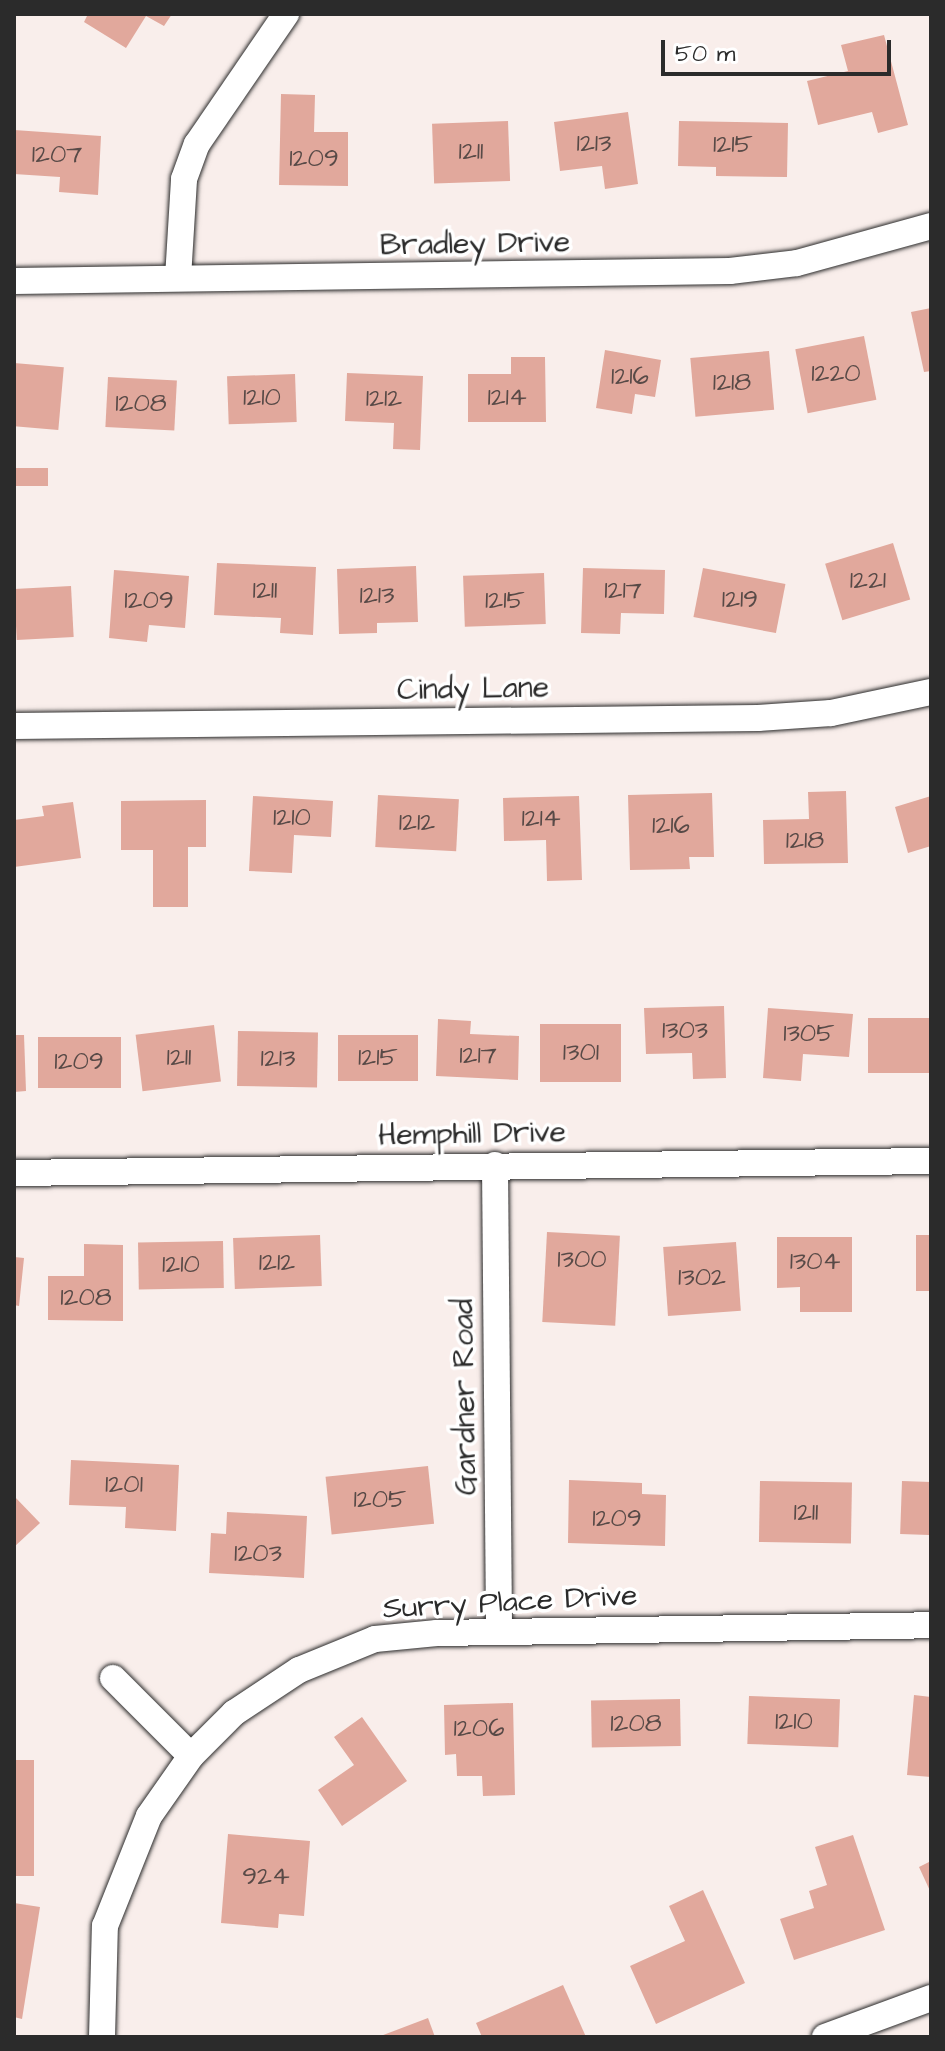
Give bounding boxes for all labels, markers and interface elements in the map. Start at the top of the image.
scale bar [665,24,895,74]
text: 50 m [675,37,735,71]
house number: 1213 [577,128,611,160]
house number: 1215 [713,129,753,161]
house number: 1211 [459,136,483,168]
house number: 1207 [32,139,82,171]
house number: 1209 [289,143,339,175]
street label: Bradley Drive [380,224,570,264]
house number: 1220 [811,358,861,390]
house number: 1216 [611,361,649,393]
house number: 1218 [713,367,751,399]
house number: 1210 [243,382,281,414]
house number: 1214 [487,382,527,414]
house number: 1212 [366,383,402,415]
house number: 1208 [115,388,167,420]
house number: 1221 [850,565,886,597]
house number: 1211 [253,575,277,607]
house number: 1217 [604,575,642,607]
house number: 1213 [360,580,394,612]
house number: 1219 [722,584,758,616]
house number: 1209 [124,585,174,617]
house number: 1215 [485,585,525,617]
street label: Cindy Lane [397,670,549,708]
house number: 1210 [273,802,311,834]
house number: 1214 [521,803,561,835]
house number: 1212 [399,807,435,839]
house number: 1216 [652,810,690,842]
house number: 1218 [786,825,824,857]
house number: 1303 [662,1015,708,1047]
house number: 1305 [783,1018,835,1050]
house number: 1301 [563,1037,599,1069]
house number: 1217 [459,1040,497,1072]
house number: 1211 [167,1042,191,1074]
house number: 1215 [358,1042,398,1074]
house number: 1213 [261,1043,295,1075]
house number: 1209 [54,1046,104,1078]
street label: Hemphill Drive [378,1114,566,1154]
house number: 1300 [557,1244,607,1276]
house number: 1304 [790,1246,840,1278]
house number: 1212 [259,1247,295,1279]
house number: 1210 [162,1249,200,1281]
house number: 1302 [678,1262,726,1294]
house number: 1208 [60,1282,112,1314]
street label: Gardner Road [445,1298,485,1496]
house number: 1201 [105,1469,143,1501]
house number: 1205 [353,1484,407,1516]
house number: 1211 [794,1497,818,1529]
house number: 1209 [592,1503,642,1535]
house number: 1203 [234,1538,282,1570]
street label: Surry Place Drive [382,1577,638,1627]
house number: 1210 [775,1706,813,1738]
house number: 1208 [610,1708,662,1740]
house number: 1206 [454,1713,504,1745]
house number: 924 [242,1861,290,1893]

